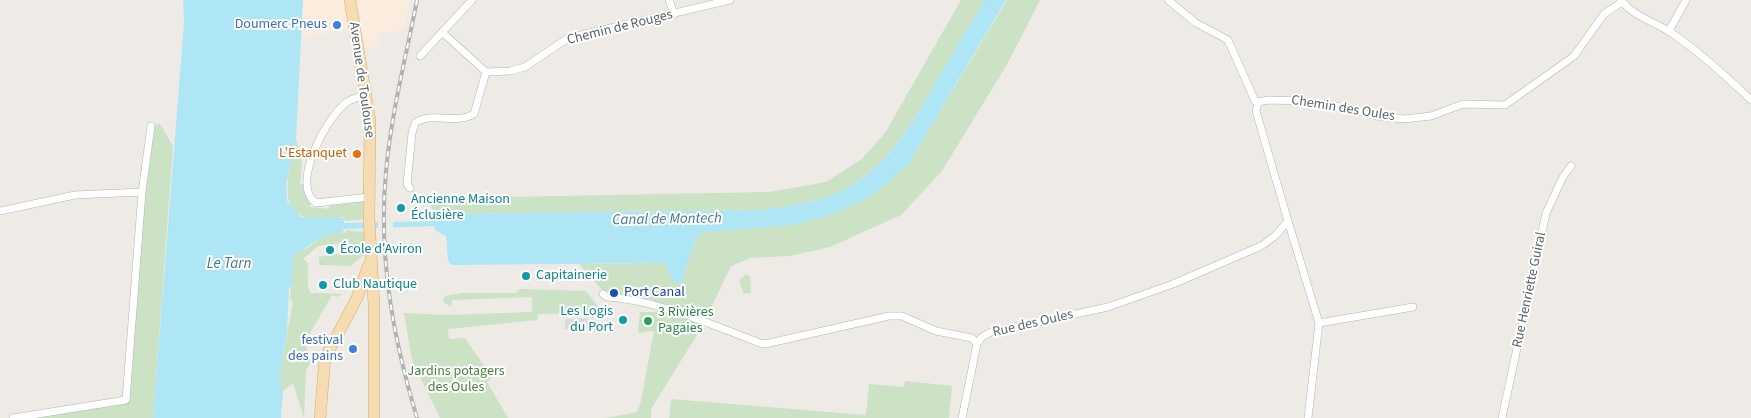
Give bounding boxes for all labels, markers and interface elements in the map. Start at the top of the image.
street label: Chemin de Rouges [565,7,675,49]
place label: Doumerc Pneus [235,17,327,33]
marker: Doumerc Pneus [331,19,343,31]
street label: Avenue de Toulouse [345,21,377,139]
street label: Chemin des Oules [1290,93,1396,125]
place label: L'Estanquet [279,146,347,162]
marker: L'Estanquet [351,148,363,160]
place label: Ancienne Maison Éclusière [411,192,510,224]
marker: Ancienne Maison Éclusière [395,202,407,214]
water label: Canal de Montech [612,210,722,230]
street label: Rue Henriette Guiral [1510,231,1550,349]
place label: École d'Aviron [340,242,422,258]
marker: École d'Aviron [324,244,336,256]
water label: Le Tarn [207,256,251,274]
place label: Capitainerie [536,268,607,284]
marker: Capitainerie [520,270,532,282]
place label: Club Nautique [333,277,417,293]
marker: Club Nautique [317,279,329,291]
place label: Port Canal [624,285,685,301]
marker: Port Canal [608,287,620,299]
place label: Les Logis du Port [560,304,613,336]
place label: 3 Rivières Pagaies [658,305,714,338]
street label: Rue des Oules [991,307,1075,341]
marker: Les Logis du Port [617,314,629,326]
marker: 3 Rivières Pagaies [642,315,654,327]
place label: festival des pains [288,333,343,366]
marker: festival des pains [347,343,359,355]
park label: Jardins potagers des Oules [407,364,505,397]

